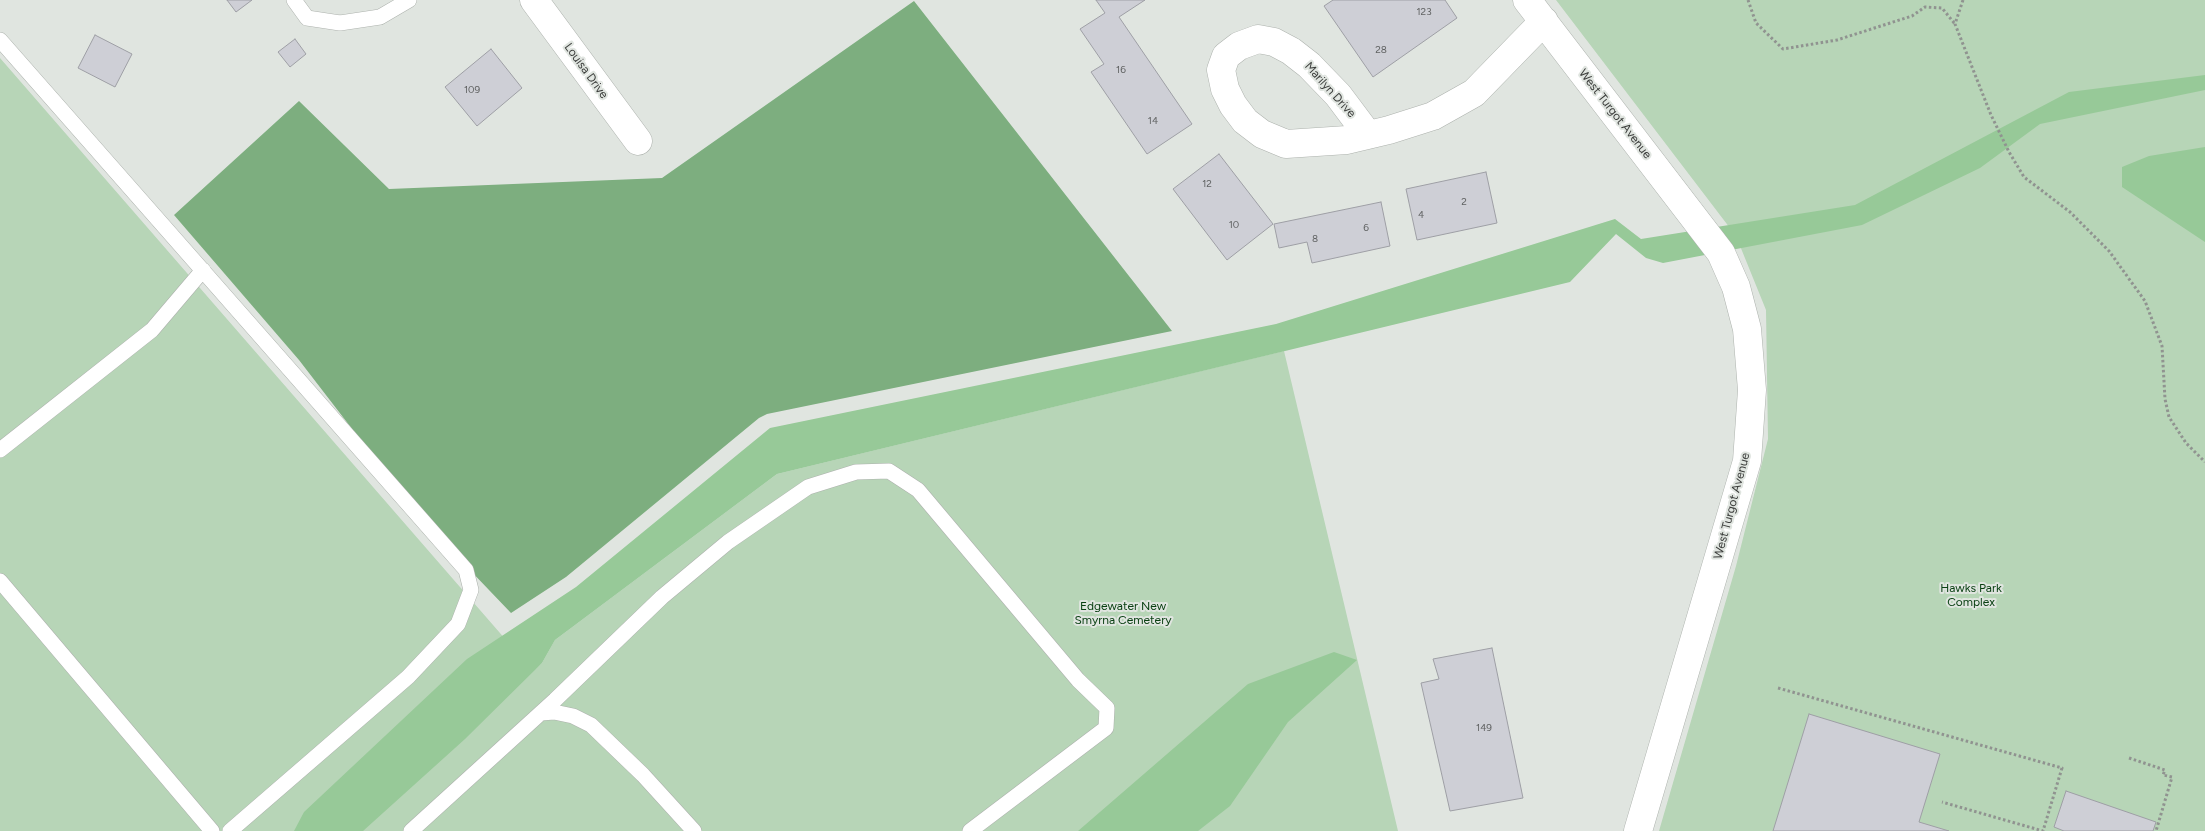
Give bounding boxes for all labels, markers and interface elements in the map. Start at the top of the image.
house number: 123 [1416,6,1432,18]
street label: Louisa Drive [561,40,611,102]
house number: 28 [1375,44,1387,56]
street label: Marilyn Drive [1301,59,1359,121]
house number: 16 [1116,64,1126,76]
street label: West Turgot Avenue [1576,66,1654,162]
house number: 109 [464,84,480,96]
house number: 14 [1148,115,1158,127]
house number: 12 [1202,178,1212,190]
house number: 2 [1461,196,1467,208]
house number: 4 [1418,209,1424,221]
house number: 10 [1229,219,1239,231]
house number: 6 [1363,222,1369,234]
house number: 8 [1312,233,1318,245]
street label: West Turgot Avenue [1711,451,1753,561]
park label: Hawks Park Complex [1940,581,2002,609]
park label: Edgewater New Smyrna Cemetery [1074,599,1172,627]
house number: 149 [1476,722,1492,734]

